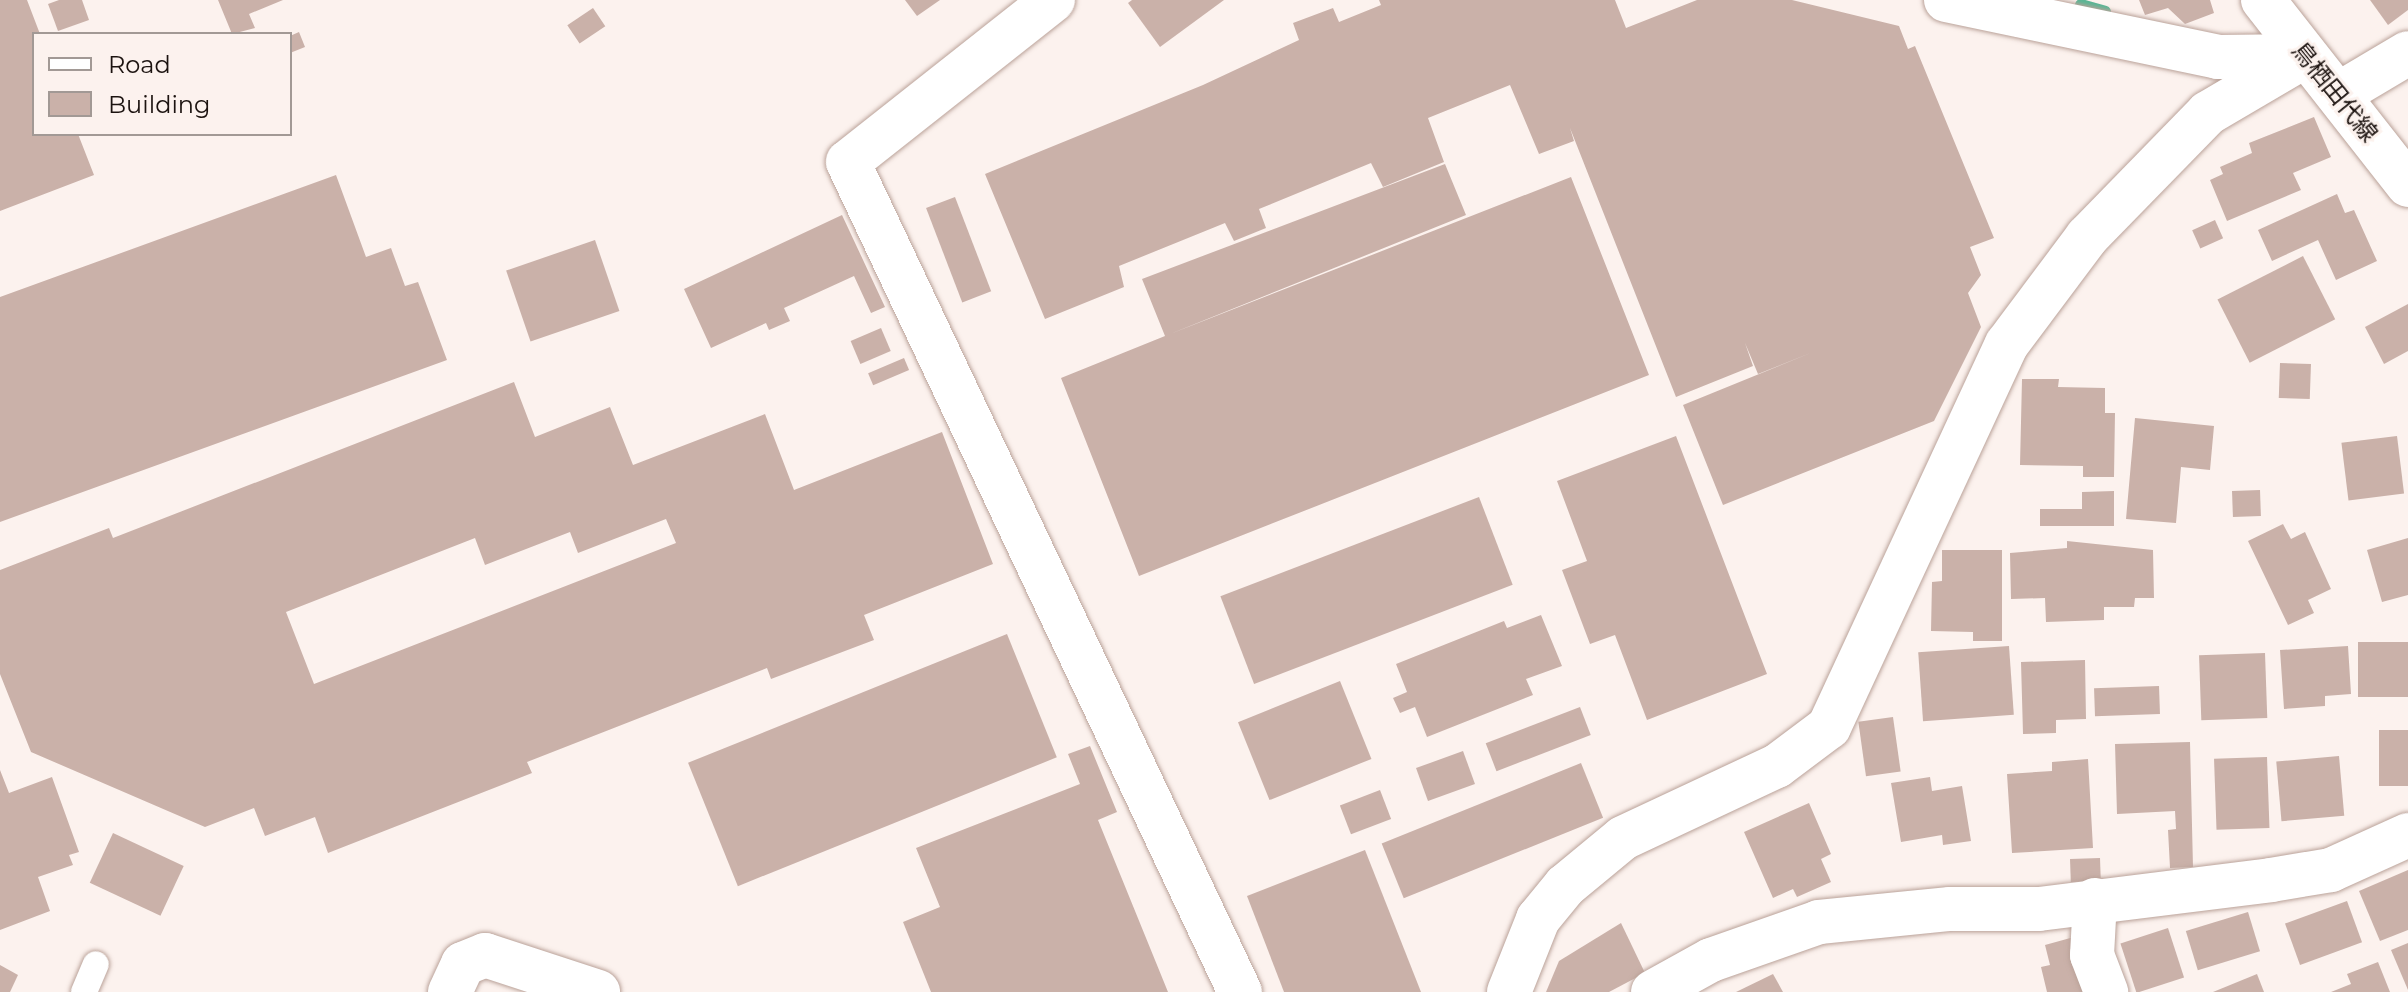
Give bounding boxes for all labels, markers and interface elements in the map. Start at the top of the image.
legend [32,32,292,136]
street label: 鳥栖田代線 [2286,36,2384,148]
text: Road [108,50,171,79]
text: Building [108,90,211,119]

